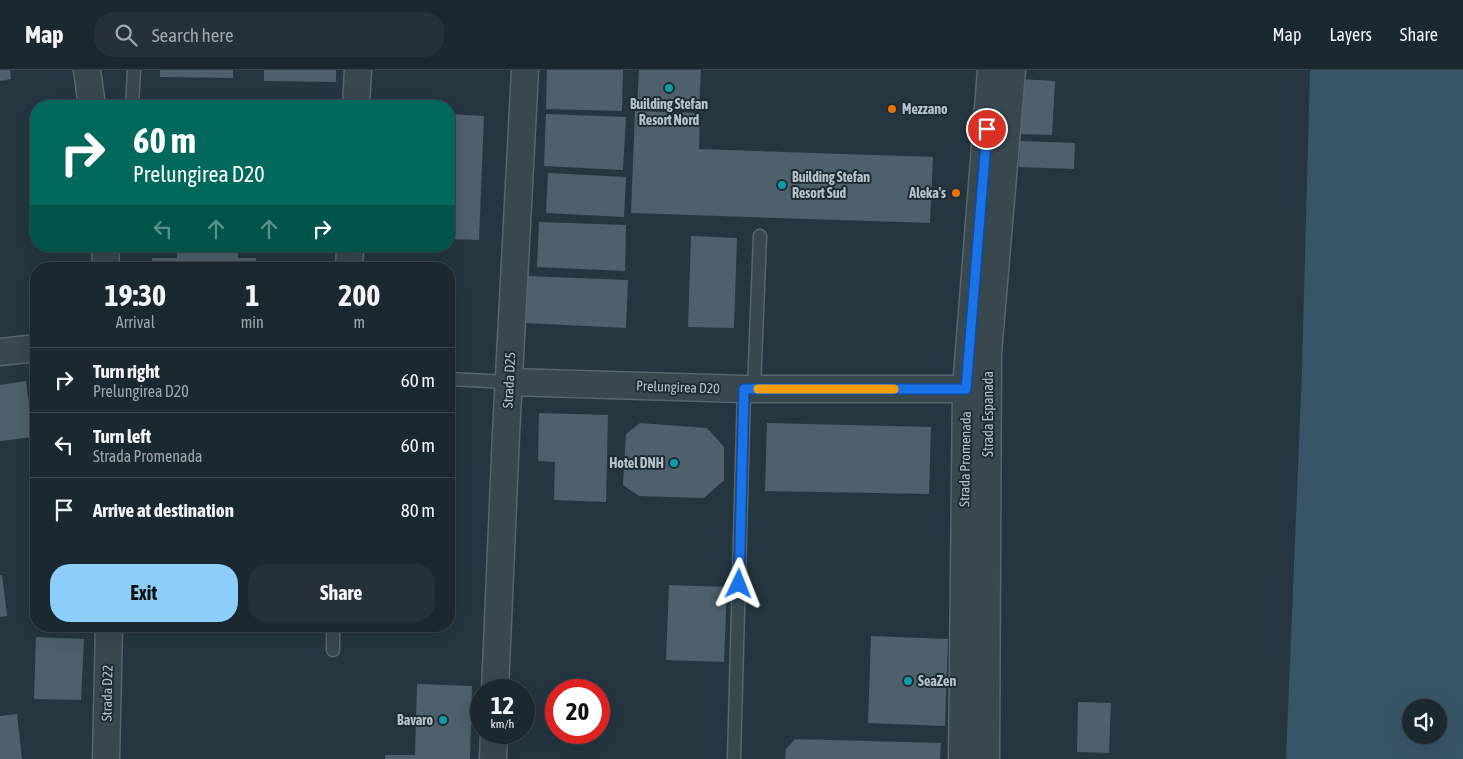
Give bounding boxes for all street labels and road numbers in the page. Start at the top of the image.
street label: Strada D25 [500,351,518,409]
street label: Strada Espanada [980,371,996,457]
street label: Prelungirea D20 [636,378,721,396]
street label: Strada Promenada [956,411,974,507]
street label: Strada D22 [99,665,115,721]

